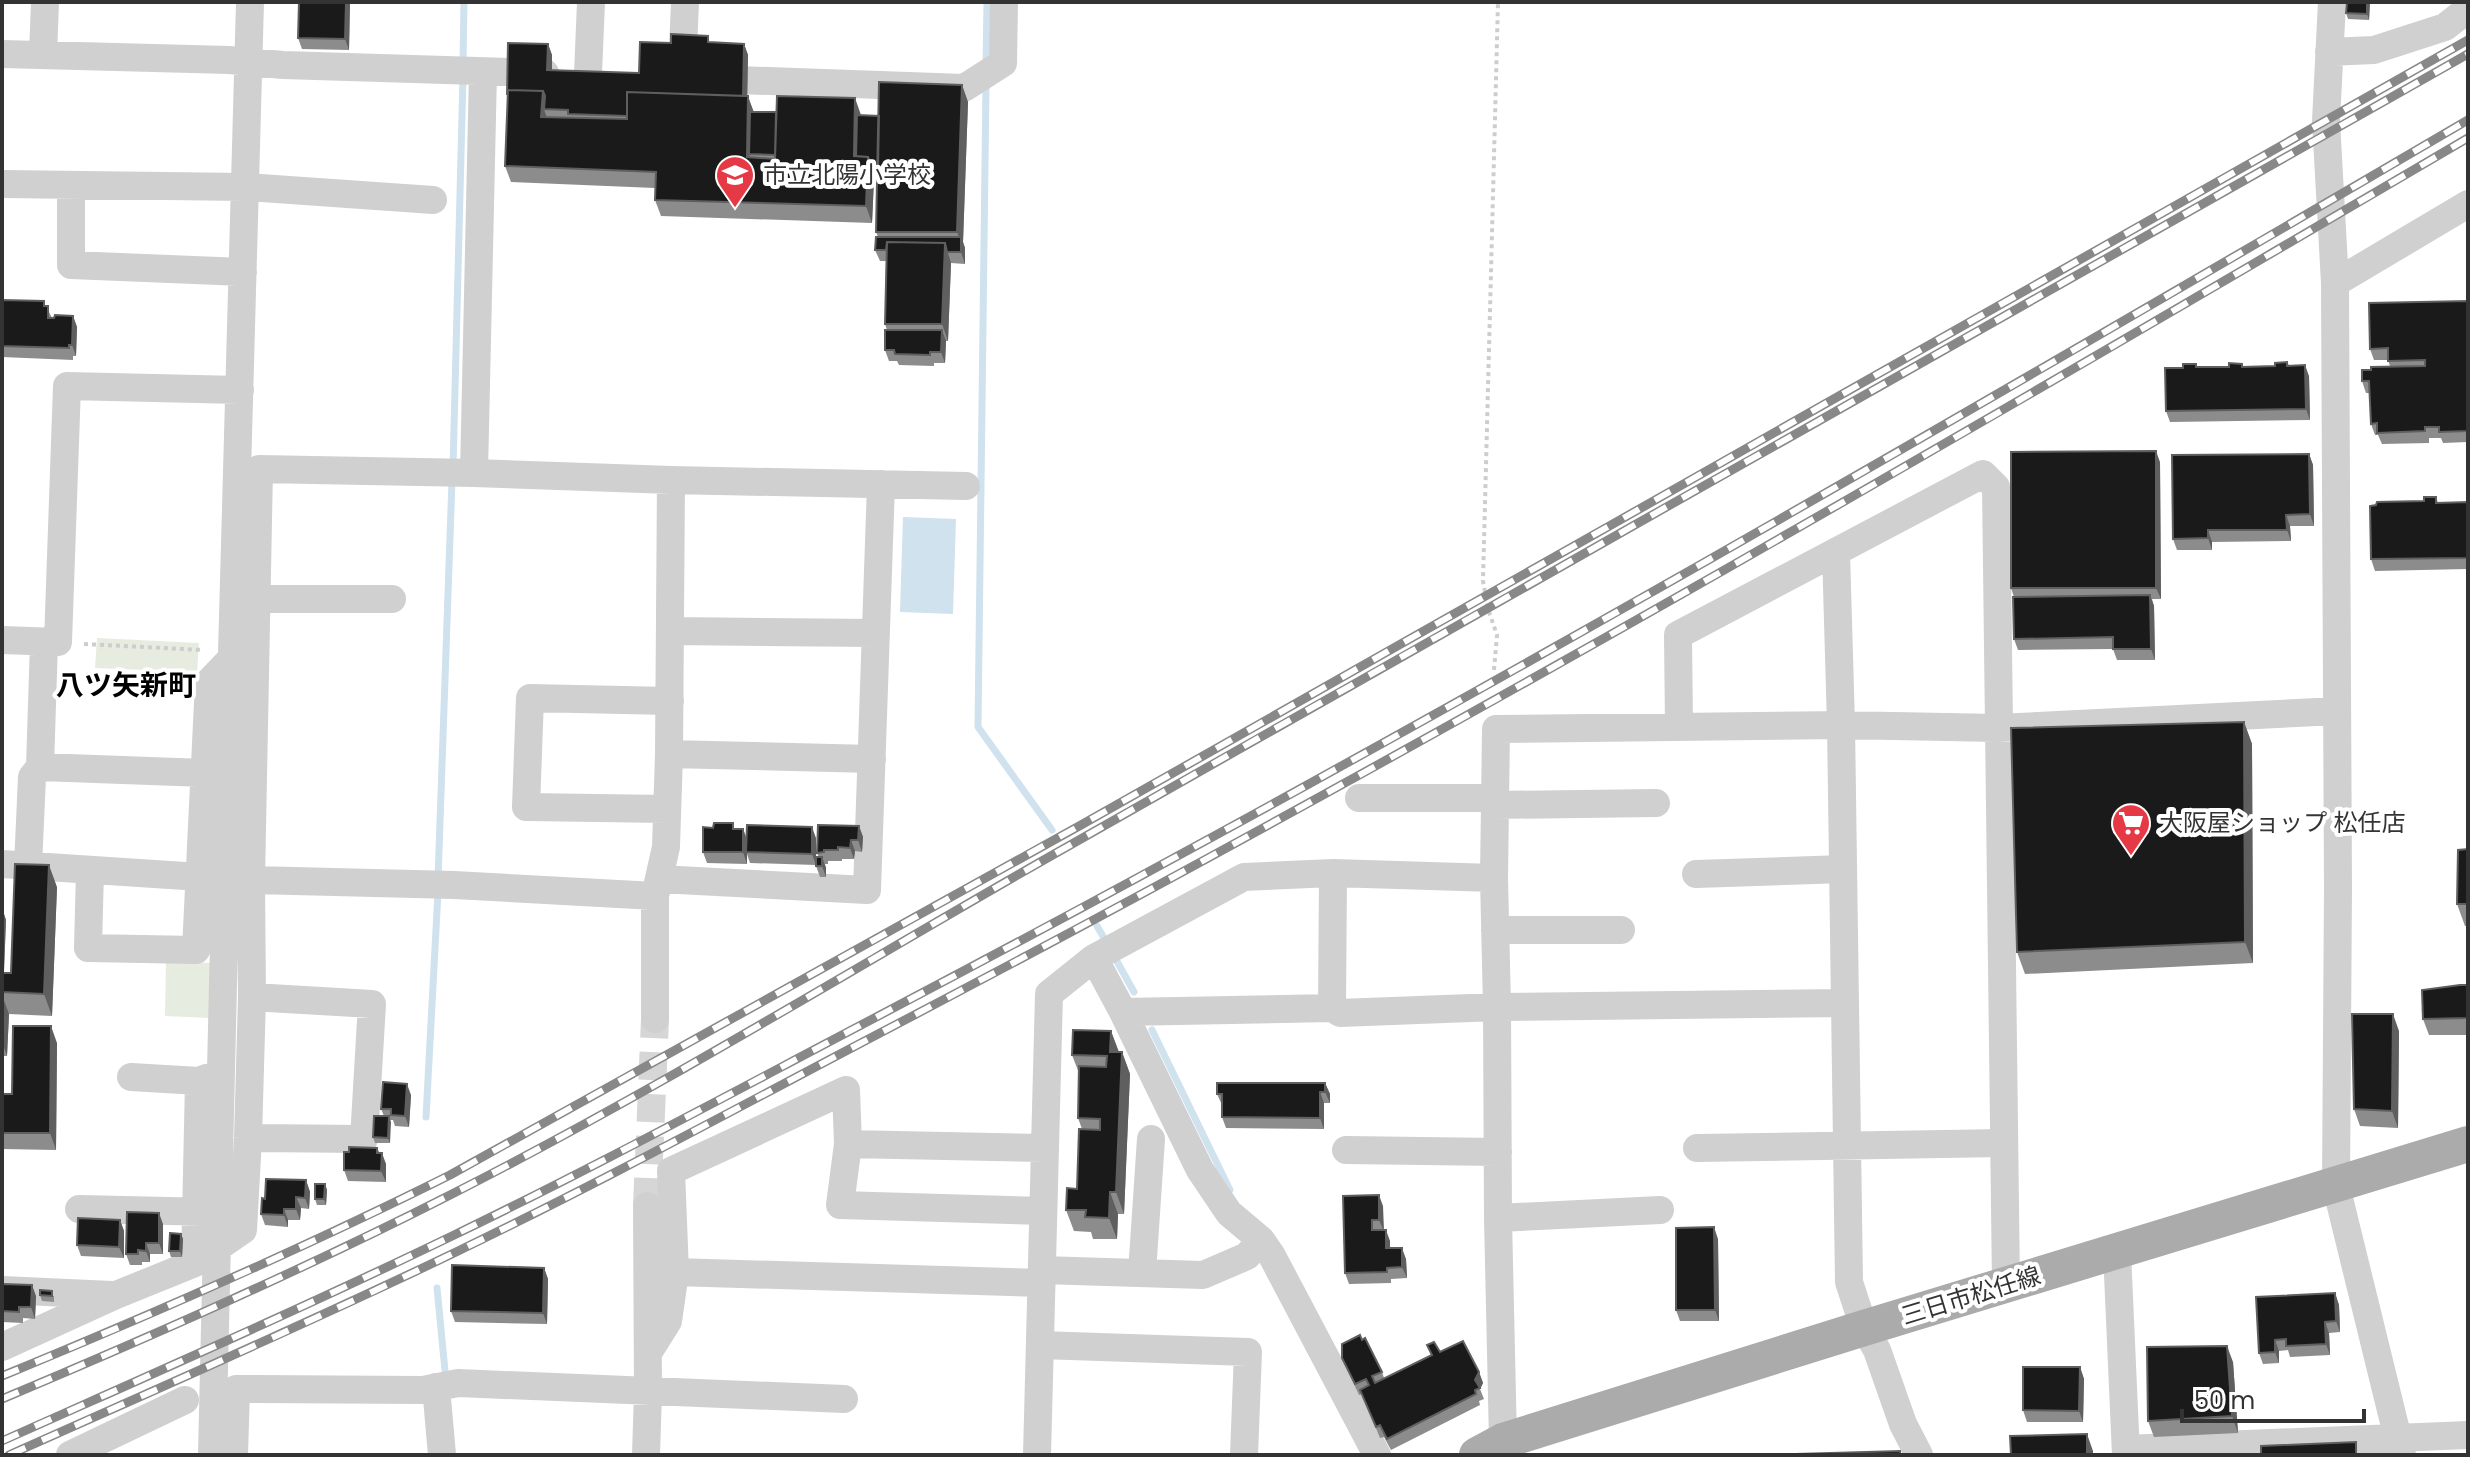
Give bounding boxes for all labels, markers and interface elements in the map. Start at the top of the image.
school or university icon: 市立北陽小学校 [714,154,756,209]
place label: 市立北陽小学校 [763,158,931,191]
district label: 八ツ矢新町 [56,666,196,705]
supermarket icon: 大阪屋ショップ 松任店 [2110,802,2152,857]
place label: 大阪屋ショップ 松任店 [2159,806,2405,839]
street label: 三日市松任線 [1897,1259,2045,1332]
scale bar [2182,1373,2364,1423]
text: 50 m [2194,1384,2255,1417]

